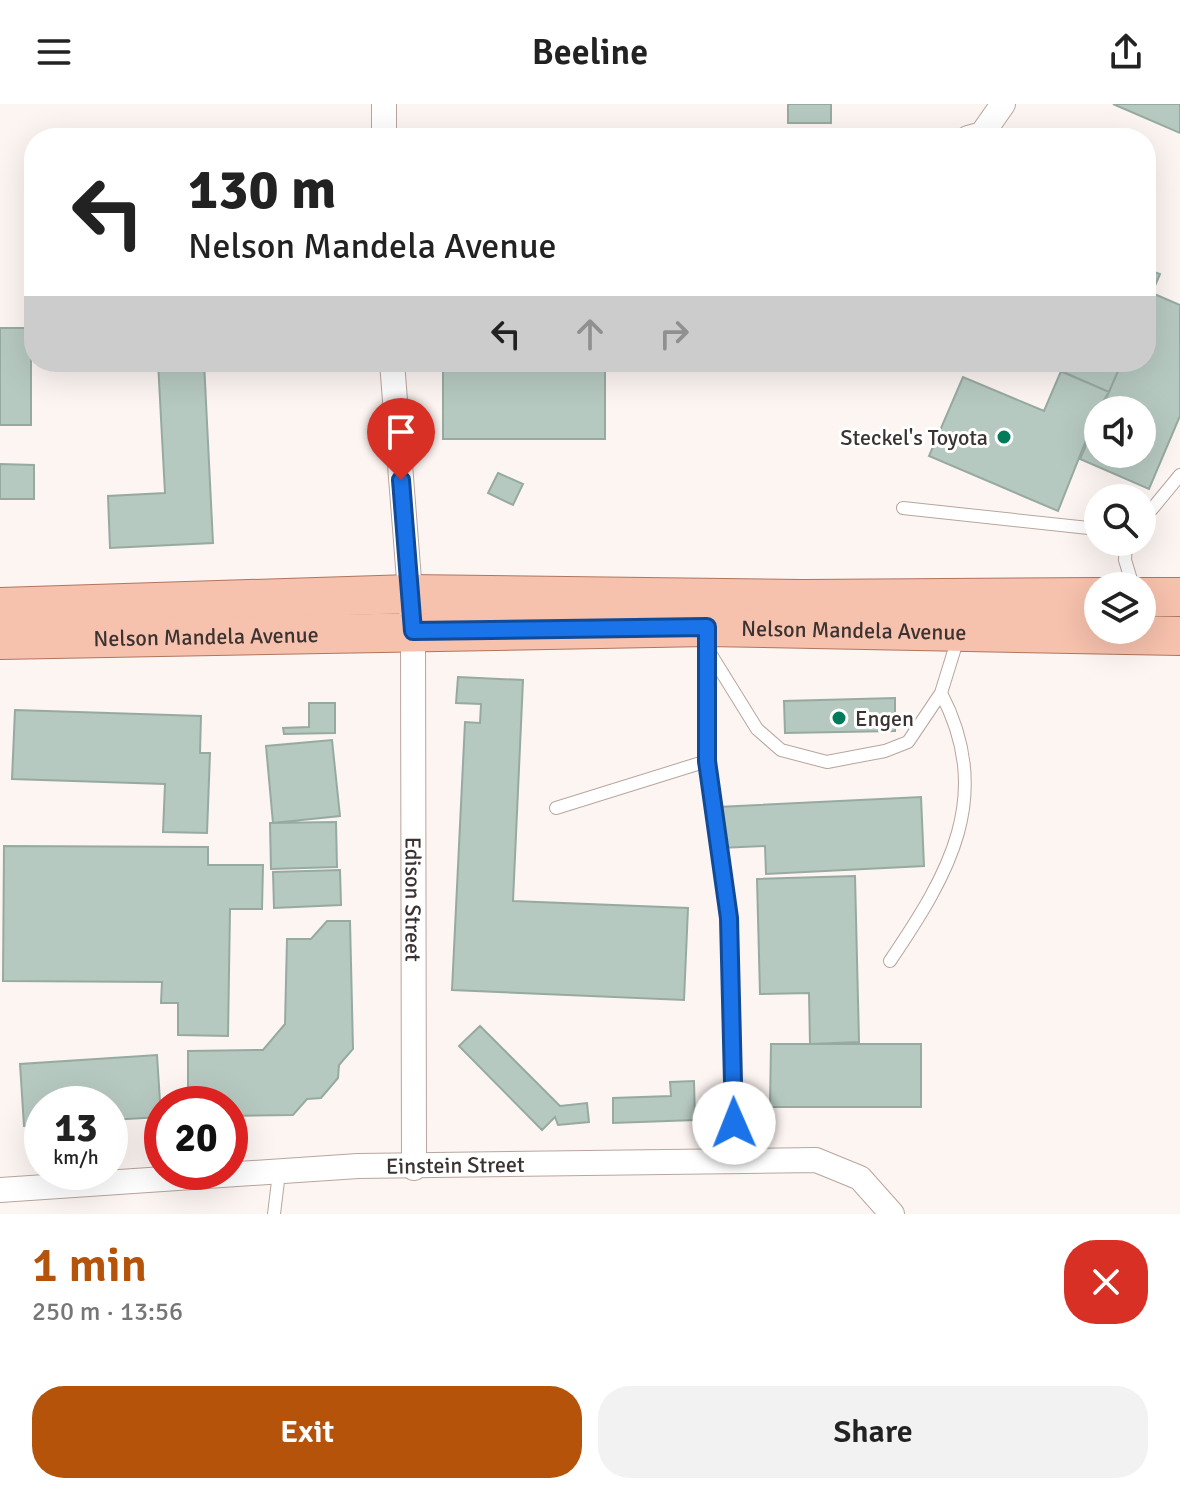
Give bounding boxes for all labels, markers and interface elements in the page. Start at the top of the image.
icon: menu [32,30,76,74]
text: Beeline [532,30,648,75]
icon: share [1104,30,1148,74]
text: 130 m [188,155,336,224]
icon: left [56,160,160,264]
text: Nelson Mandela Avenue [188,224,557,269]
icon: left [484,312,528,356]
icon: ahead [568,312,612,356]
icon: right [652,312,696,356]
map controls [1084,396,1156,644]
button: sound [1084,396,1156,468]
pin [367,398,435,480]
icon: arrive [379,410,423,454]
place label: Steckel's Toyota [840,424,988,451]
marker: Steckel's Toyota [995,428,1013,446]
button: search [1084,484,1156,556]
button: layers [1084,572,1156,644]
street label: Nelson Mandela Avenue [741,614,967,645]
street label: Nelson Mandela Avenue [93,621,319,652]
place label: Engen [855,705,914,732]
marker: Engen [830,709,848,727]
street label: Edison Street [400,837,427,962]
position arrow [692,1081,776,1165]
speed limit sign: 20 [144,1086,248,1190]
text: 13 [54,1103,98,1153]
text: km/h [53,1145,99,1170]
street label: Einstein Street [386,1150,525,1179]
text: 1 min [32,1236,147,1295]
button: close [1064,1240,1148,1324]
text: 250 m · 13:56 [32,1296,183,1328]
button: Exit [32,1386,582,1478]
button: Share [598,1386,1148,1478]

